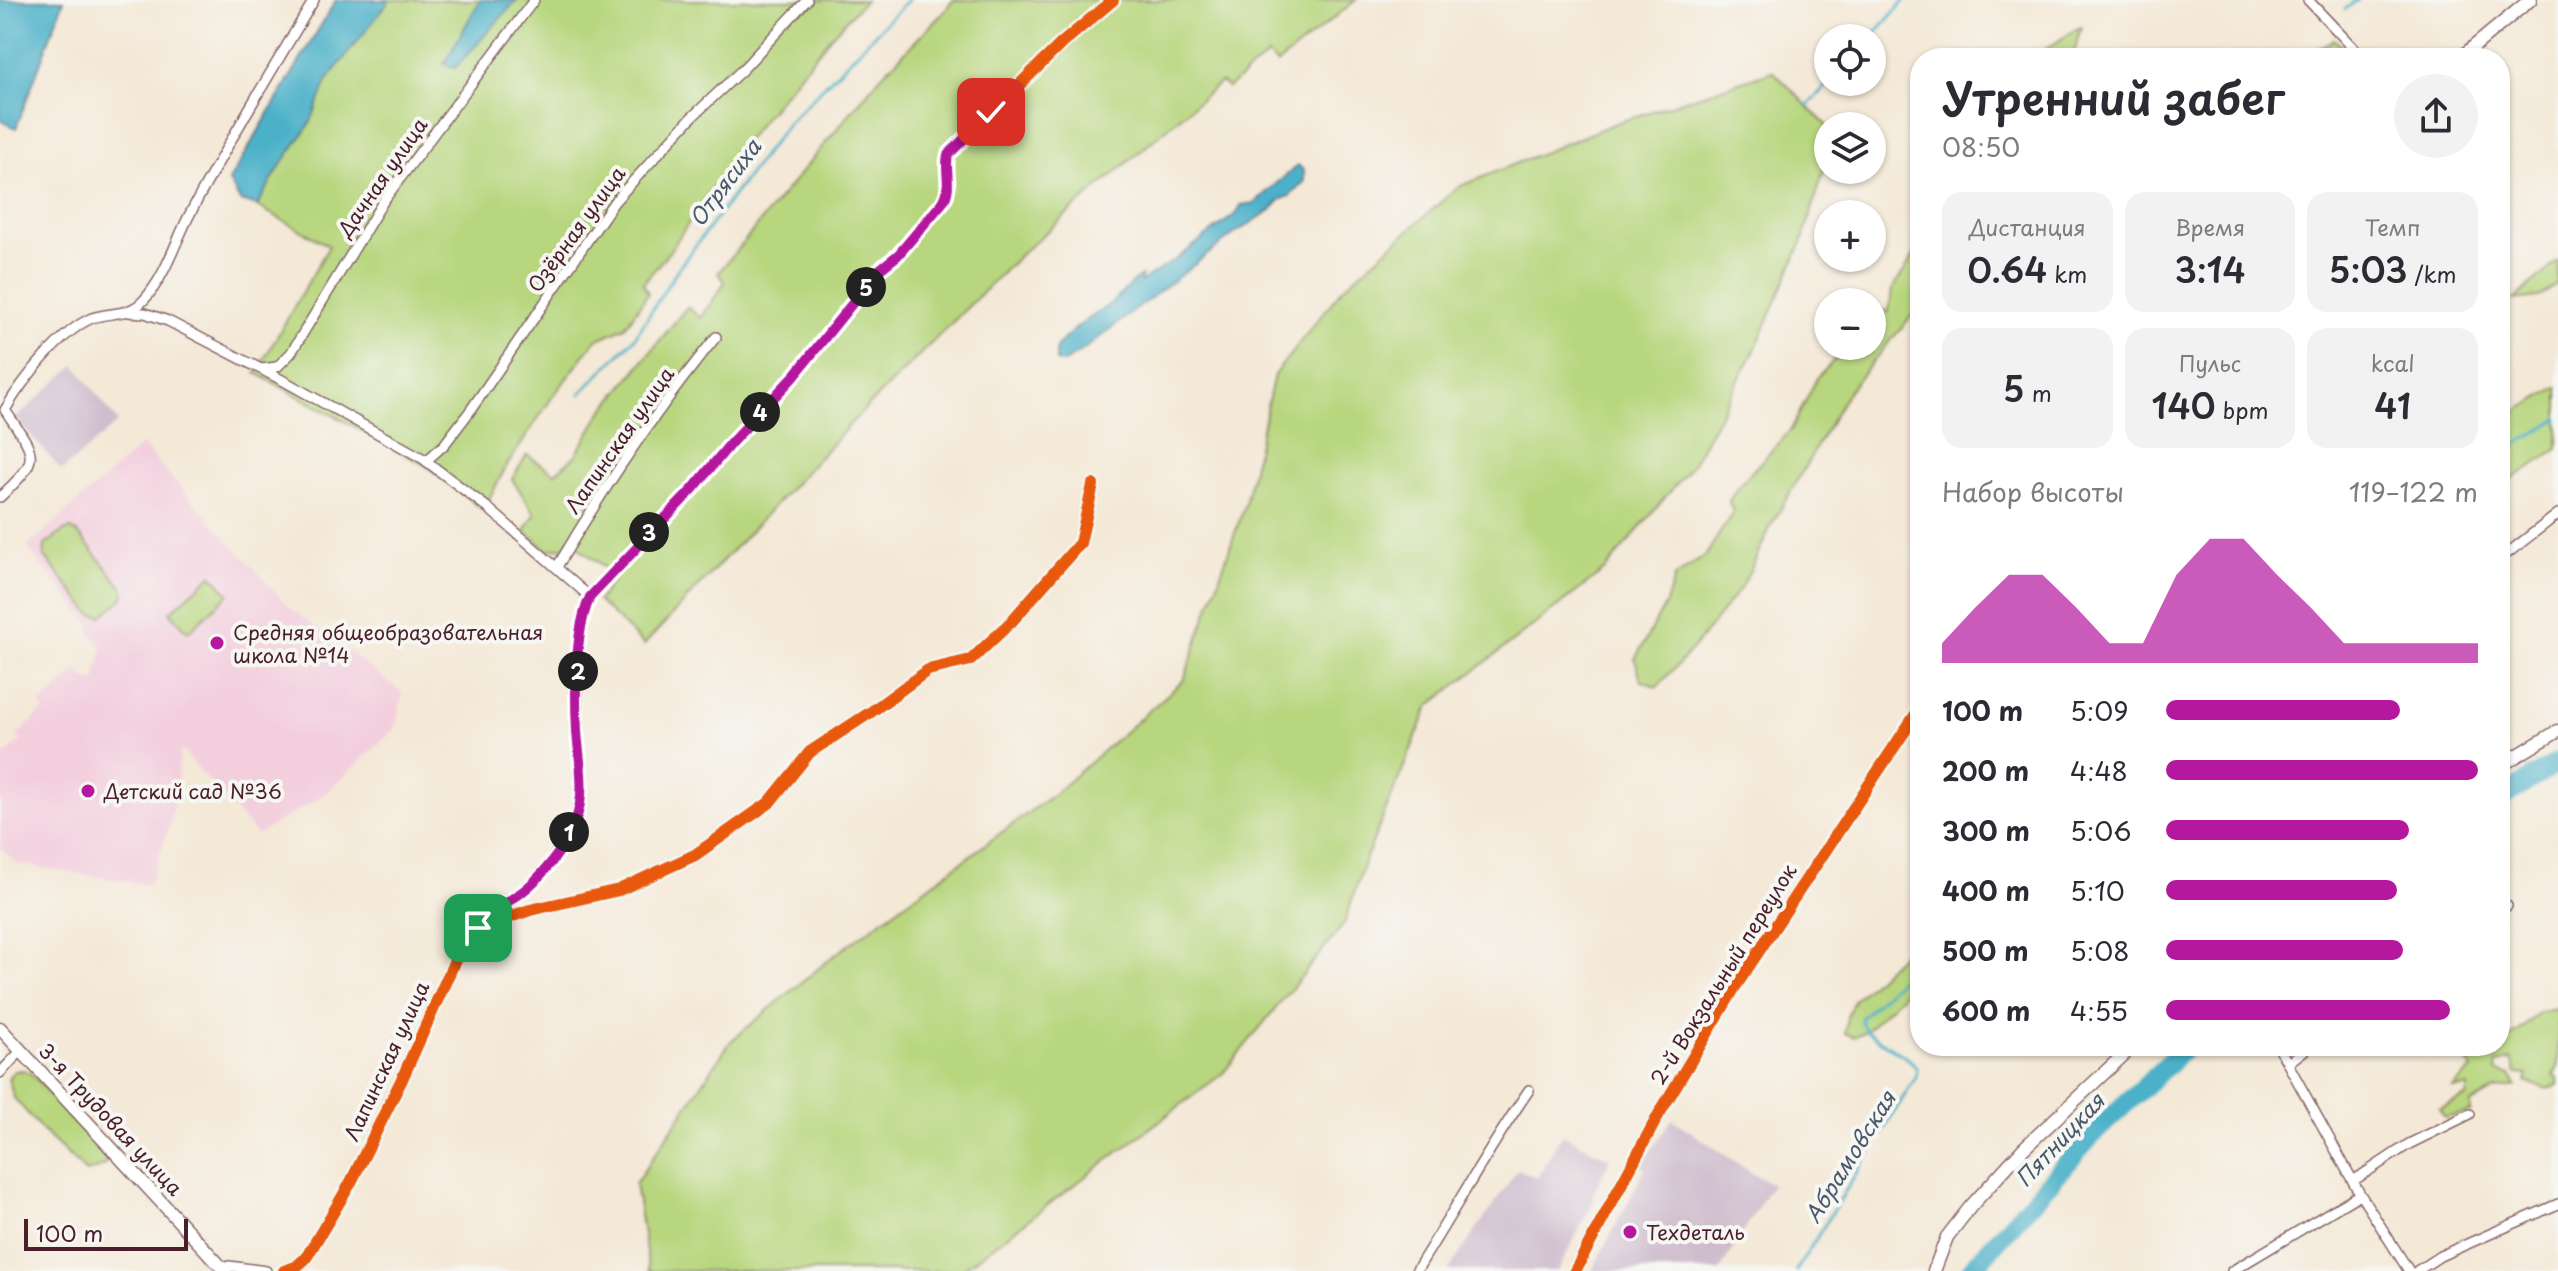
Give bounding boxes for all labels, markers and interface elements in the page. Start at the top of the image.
map controls [1814,24,1886,360]
button: locate [1814,24,1886,96]
text: Утренний забег [1942,64,2285,130]
button: share [2394,74,2478,158]
pin [957,78,1025,146]
icon: check [969,90,1013,134]
street label: Дачная улица [329,111,434,244]
button: layers [1814,112,1886,184]
text: 08:50 [1942,127,2020,166]
water label: Отрясиха [680,130,769,233]
street label: Озёрная улица [520,159,632,298]
button: + [1814,200,1886,272]
text: Дистанция [1969,210,2086,243]
text: Время [2175,210,2245,243]
text: Темп [2365,210,2420,243]
text: 0.64 [1967,243,2047,295]
text: 3:14 [2174,243,2246,295]
text: 5:03 [2329,243,2407,295]
text: km [2047,257,2087,290]
text: /km [2407,257,2457,290]
pin: 5 [846,267,886,307]
text: 5 [859,270,873,303]
button: − [1814,288,1886,360]
text: Пульс [2179,346,2241,379]
text: kcal [2371,346,2415,379]
street label: Лапинская улица [557,360,681,520]
text: 5 [2003,362,2025,414]
text: m [2025,376,2052,409]
text: 140 [2152,379,2216,431]
text: 41 [2374,379,2411,431]
pin: 4 [740,392,780,432]
text: bpm [2216,393,2268,426]
text: 4 [753,395,767,428]
text: Набор высоты [1942,472,2124,511]
text: 119–122 m [2349,472,2478,511]
pin: 3 [629,512,669,552]
text: 3 [642,515,656,548]
place label: Средняя общеобразовательная школа №14 [233,617,543,670]
marker: Средняя общеобразовательная школа №14 [208,634,226,652]
pin: 2 [558,651,598,691]
text: 2 [570,654,586,687]
text: 100 m [1942,691,2023,730]
text: 5:09 [2070,691,2128,730]
text: 200 m [1942,751,2029,790]
text: 4:48 [2070,751,2128,790]
place label: Детский сад №36 [103,776,282,806]
marker: Детский сад №36 [79,782,97,800]
text: 300 m [1942,811,2030,850]
text: 5:06 [2070,811,2131,850]
pin: 1 [549,812,589,852]
text: 1 [564,815,574,848]
street label: 2-й Вокзальный переулок [1643,858,1804,1090]
text: 400 m [1942,871,2030,910]
text: 5:10 [2070,871,2125,910]
pin [444,894,512,962]
icon: arrive [456,906,500,950]
text: 500 m [1942,931,2028,970]
text: 5:08 [2070,931,2129,970]
street label: Лапинская улица [336,976,436,1146]
text: 600 m [1942,991,2030,1030]
text: 4:55 [2070,991,2128,1030]
street label: 3-я Трудовая улица [32,1036,190,1202]
water label: Абрамовская [1795,1083,1903,1228]
water label: Пятницкая [2007,1084,2112,1193]
scale bar [24,1215,188,1251]
text: 100 m [36,1216,103,1249]
place label: Техдеталь [1646,1217,1745,1247]
marker: Техдеталь [1621,1223,1639,1241]

